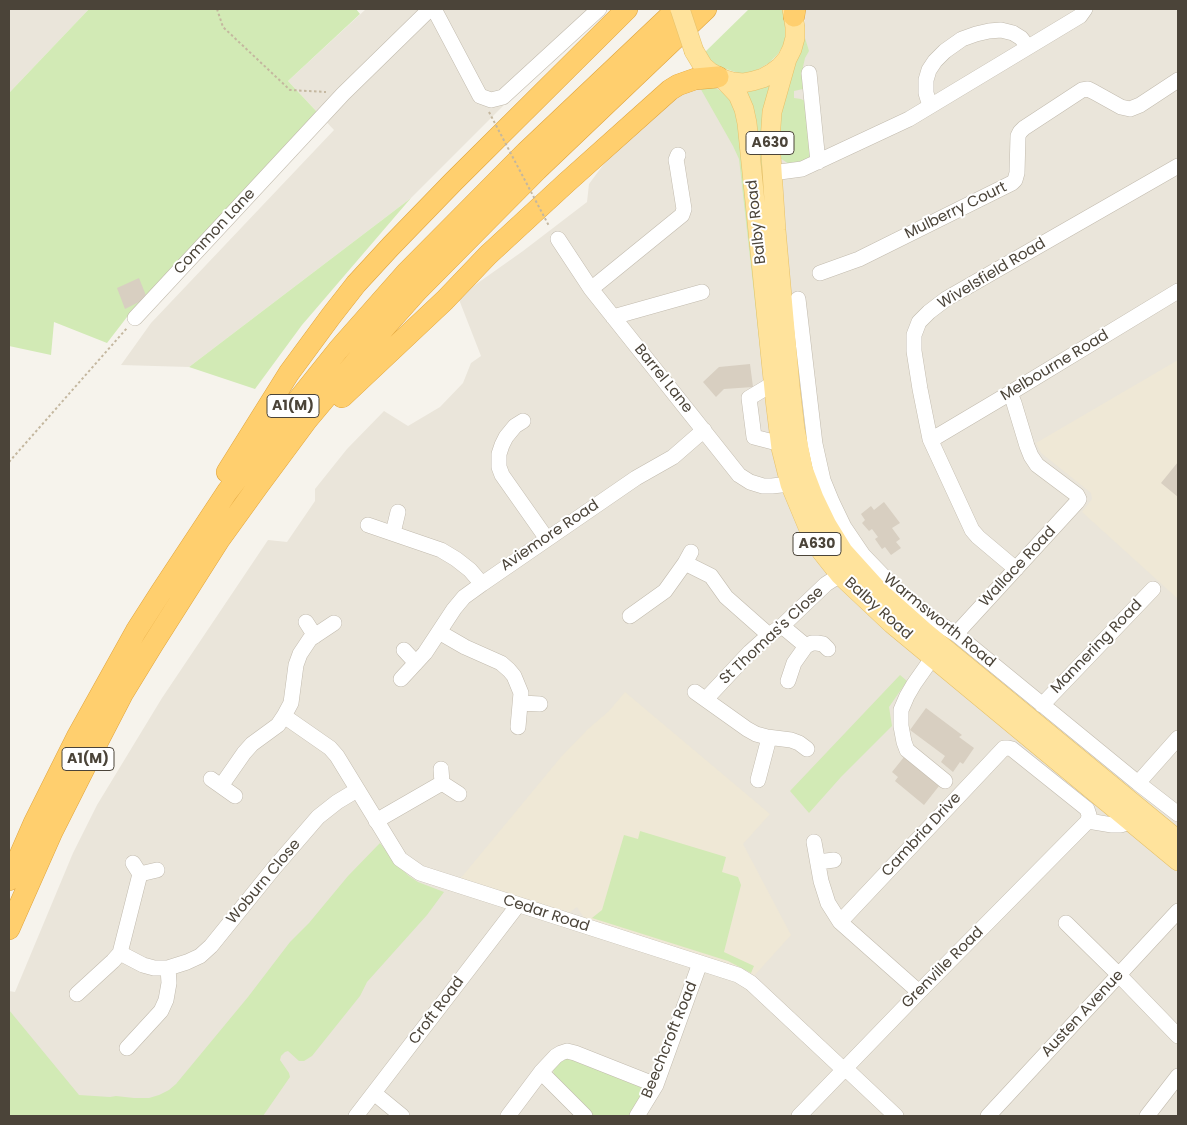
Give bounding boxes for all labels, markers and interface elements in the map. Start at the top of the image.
road number: A630 [746,132,794,154]
street label: Balby Road [744,179,770,265]
street label: Mulberry Court [902,179,1010,243]
street label: Common Lane [171,185,259,279]
street label: Wivelsfield Road [935,235,1049,313]
street label: Melbourne Road [998,327,1112,405]
street label: Barrel Lane [630,341,696,417]
road number: A1(M) [267,394,319,418]
street label: Aviemore Road [498,497,602,575]
street label: Wallace Road [976,523,1060,611]
road number: A630 [793,532,841,556]
street label: Warmsworth Road [879,570,999,672]
street label: Balby Road [841,574,915,644]
street label: St Thomas's Close [716,583,828,689]
street label: Mannering Road [1048,596,1146,698]
road number: A1(M) [62,748,114,771]
street label: Cambria Drive [878,789,966,881]
street label: Woburn Close [223,836,305,928]
street label: Cedar Road [501,892,591,936]
street label: Grenville Road [898,923,988,1013]
street label: Austen Avenue [1038,967,1128,1061]
street label: Croft Road [406,974,468,1048]
street label: Beechcroft Road [638,979,702,1101]

